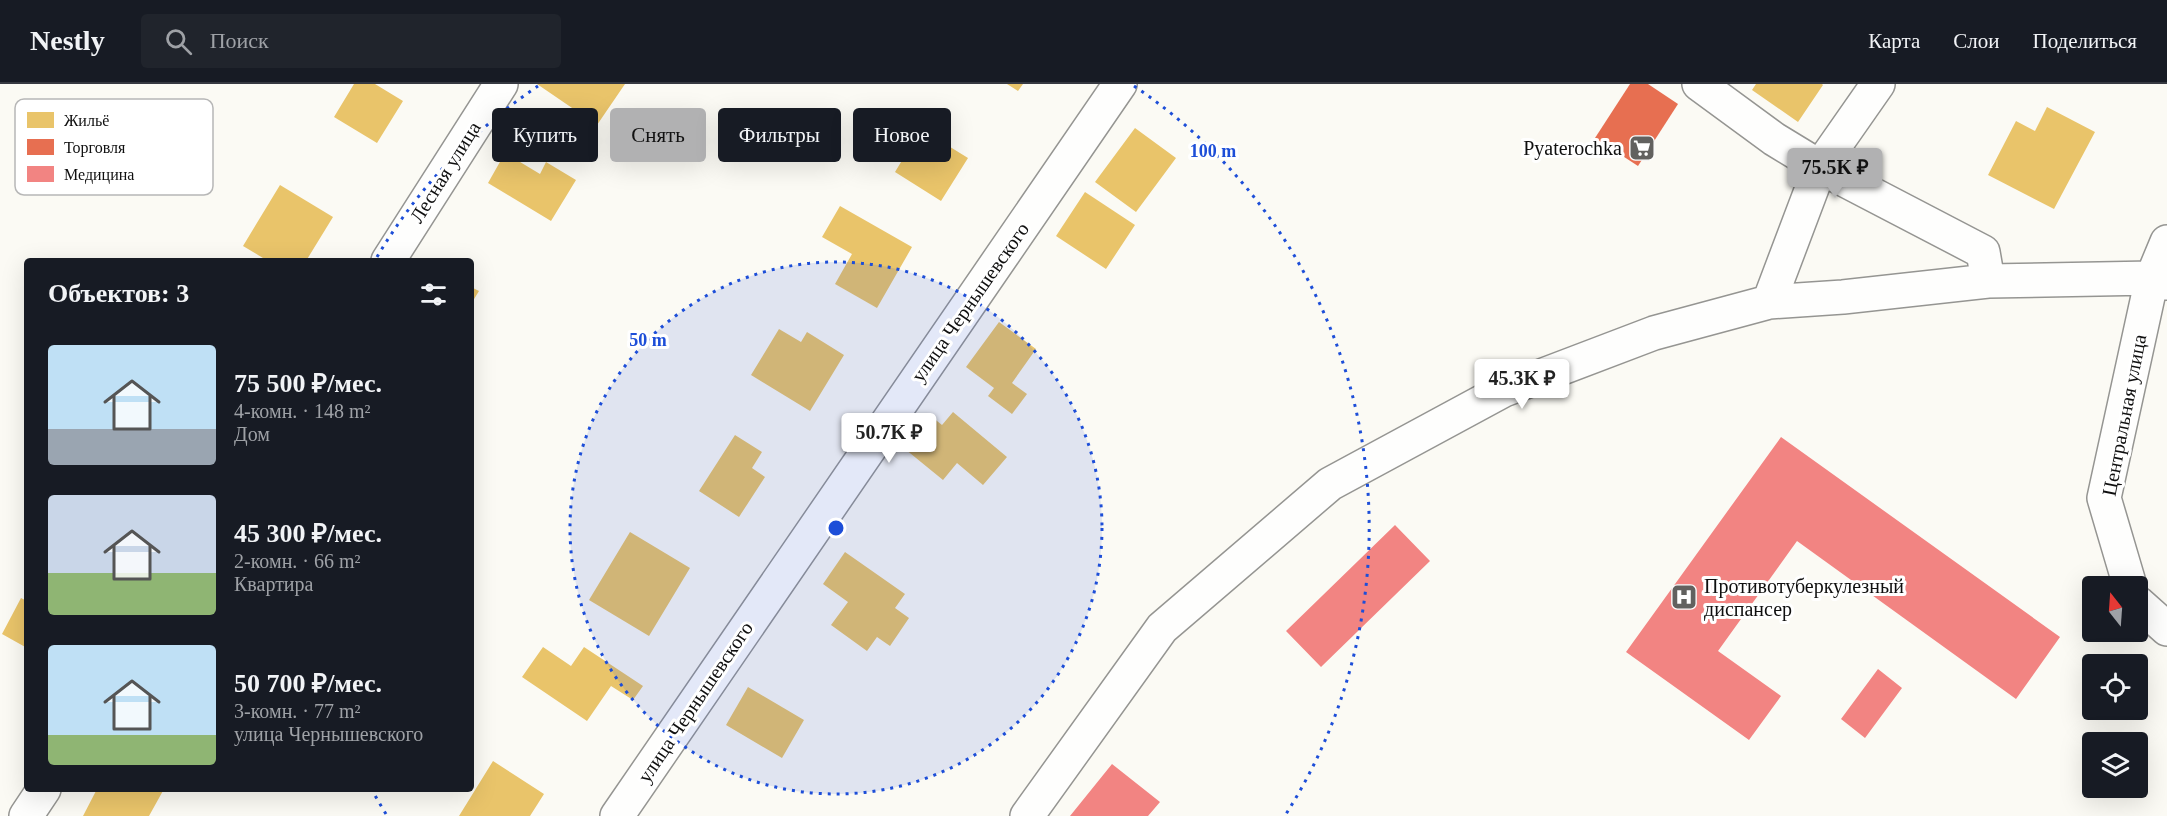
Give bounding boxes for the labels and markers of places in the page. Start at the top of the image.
supermarket icon: Pyaterochka [1627,133,1657,163]
place label: Pyaterochka [1523,137,1622,160]
pin: 75.5K ₽ [1780,148,1890,199]
pin: 45.3K ₽ [1467,359,1577,410]
pin: 50.7K ₽ [834,413,944,464]
centre of rings [826,518,846,538]
place label: Противотуберкулезный диспансер [1704,575,1904,621]
hospital icon: Противотуберкулезный диспансер [1669,582,1699,612]

